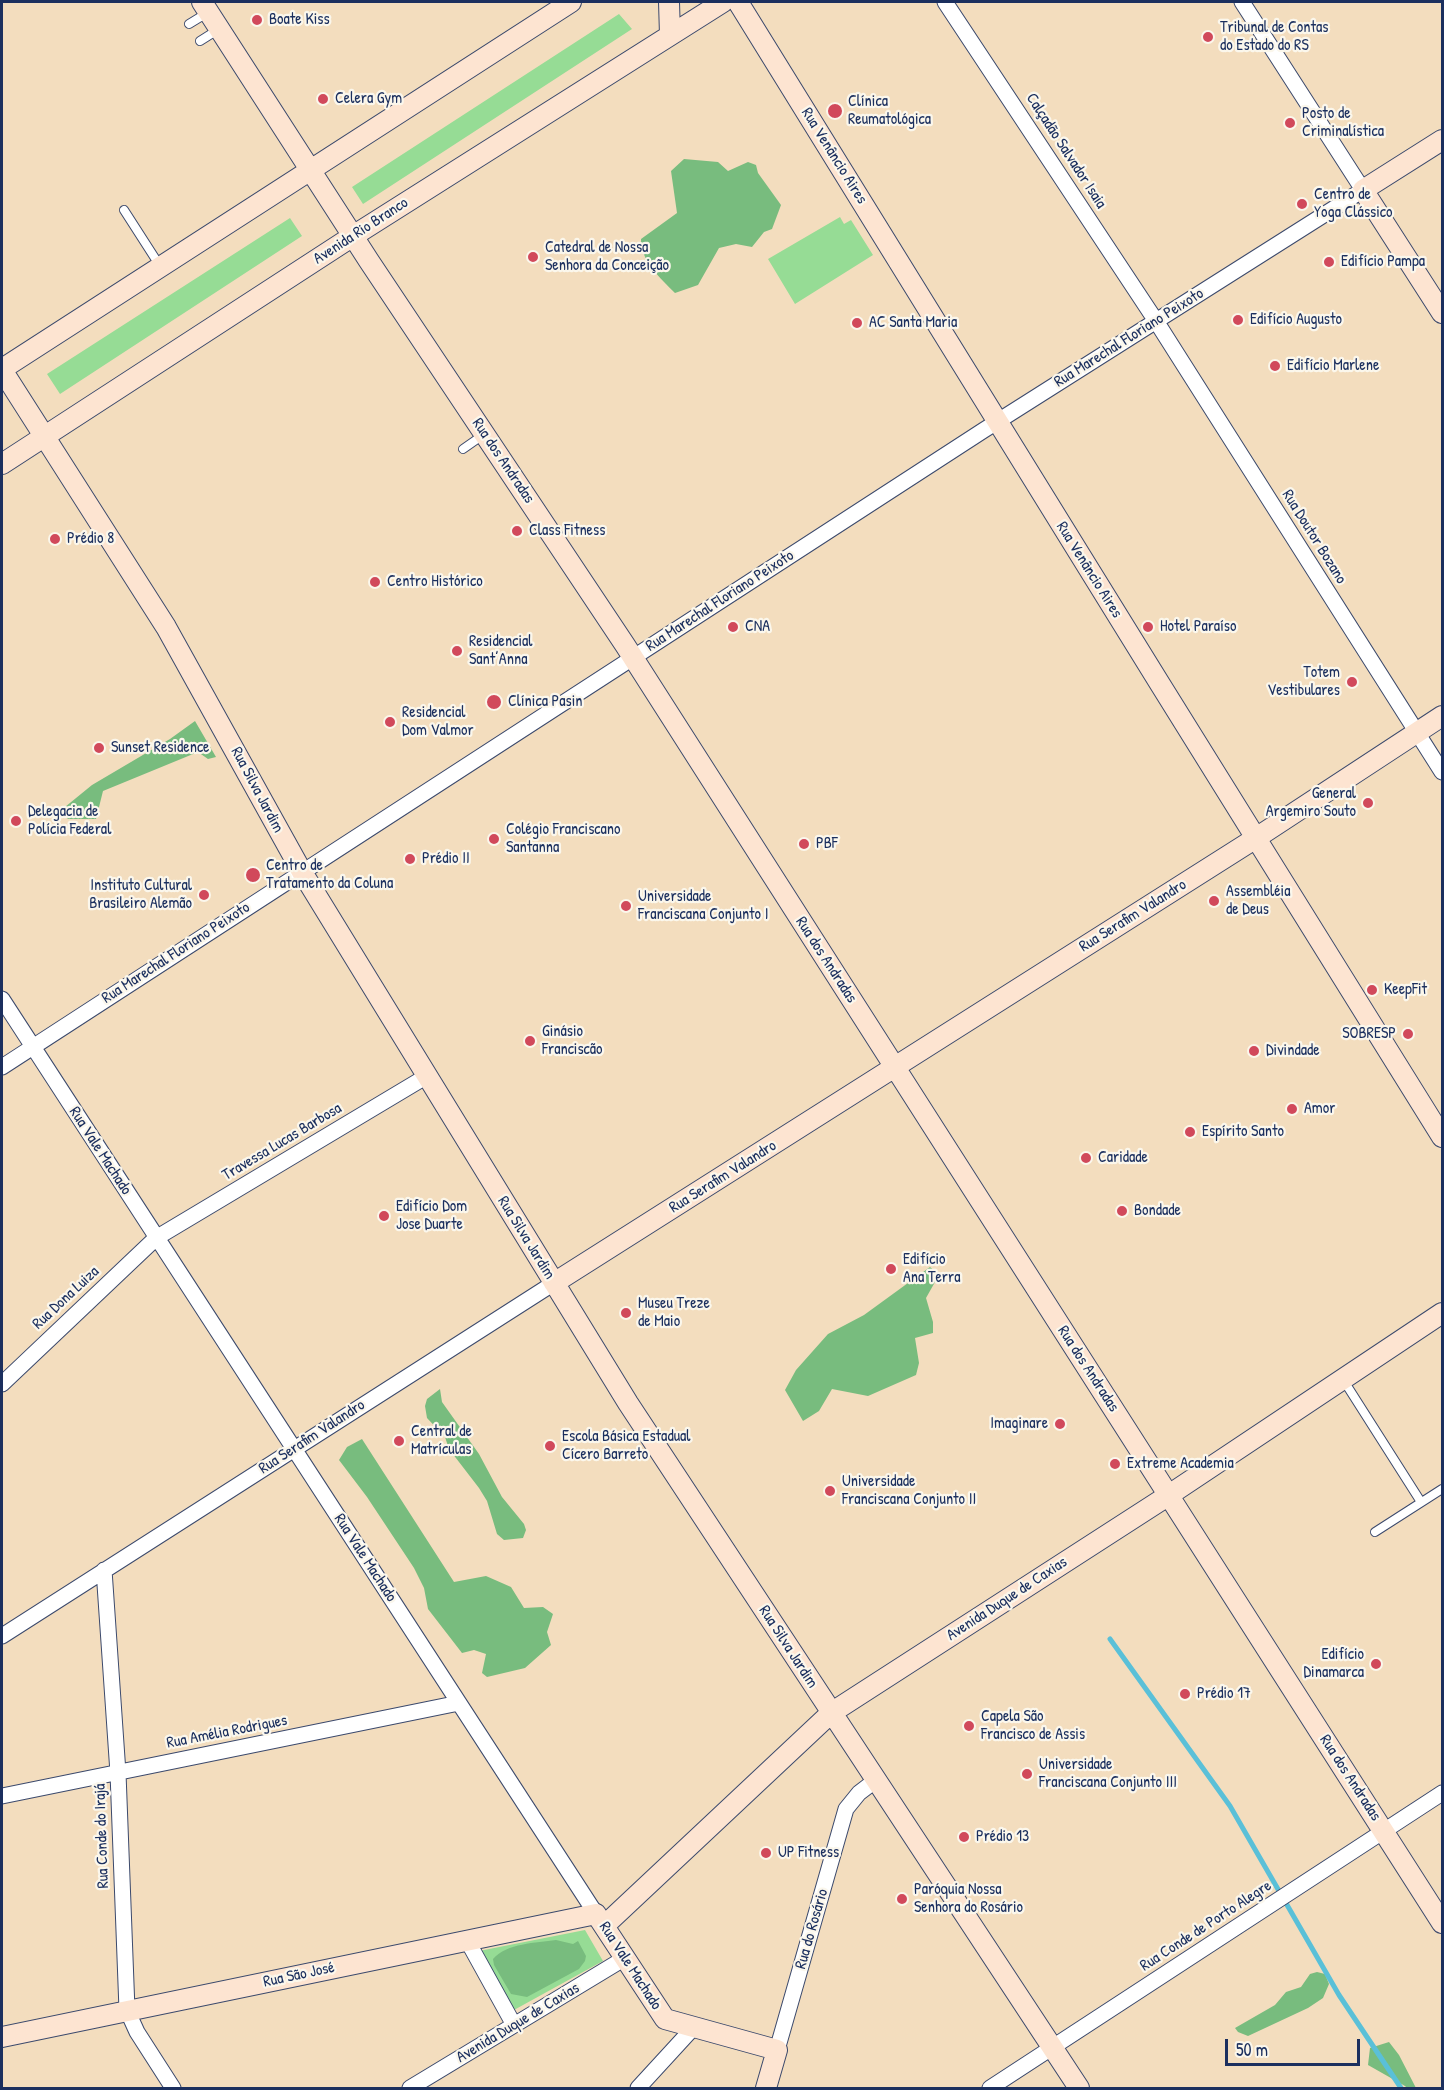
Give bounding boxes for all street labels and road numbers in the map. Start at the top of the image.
street label: Calçadão Salvador Isaia [1022,90,1110,212]
street label: Rua Venâncio Aires [797,104,871,208]
street label: Avenida Rio Branco [310,193,412,269]
street label: Rua Marechal Floriano Peixoto [1051,284,1207,392]
street label: Rua dos Andradas [467,415,539,507]
street label: Rua Doutor Bozano [1277,486,1351,588]
street label: Rua Venâncio Aires [1052,518,1126,622]
street label: Rua Marechal Floriano Peixoto [642,546,798,656]
street label: Rua Silva Jardim [226,744,288,836]
street label: Rua Serafim Valandro [1076,875,1190,957]
street label: Rua Marechal Floriano Peixoto [98,898,254,1008]
street label: Rua dos Andradas [791,913,861,1007]
street label: Travessa Lucas Barbosa [219,1099,345,1185]
street label: Rua Vale Machado [64,1103,136,1199]
street label: Rua Serafim Valandro [666,1136,780,1218]
street label: Rua Silva Jardim [493,1193,559,1283]
street label: Rua Dona Luiza [29,1262,103,1334]
street label: Rua dos Andradas [1053,1322,1123,1416]
street label: Rua Serafim Valandro [255,1396,369,1478]
street label: Rua Vale Machado [329,1510,401,1606]
street label: Avenida Duque de Caxias [943,1553,1071,1645]
street label: Rua Silva Jardim [754,1602,822,1692]
street label: Rua Amélia Rodrigues [165,1711,289,1753]
street label: Rua dos Andradas [1315,1731,1385,1825]
street label: Rua Conde do Irajá [91,1783,113,1889]
street label: Rua Conde de Porto Alegre [1137,1876,1275,1976]
street label: Rua do Rosário [791,1887,833,1971]
street label: Rua Vale Machado [594,1918,666,2014]
street label: Rua São José [262,1958,336,1992]
street label: Avenida Duque de Caxias [453,1979,583,2067]

